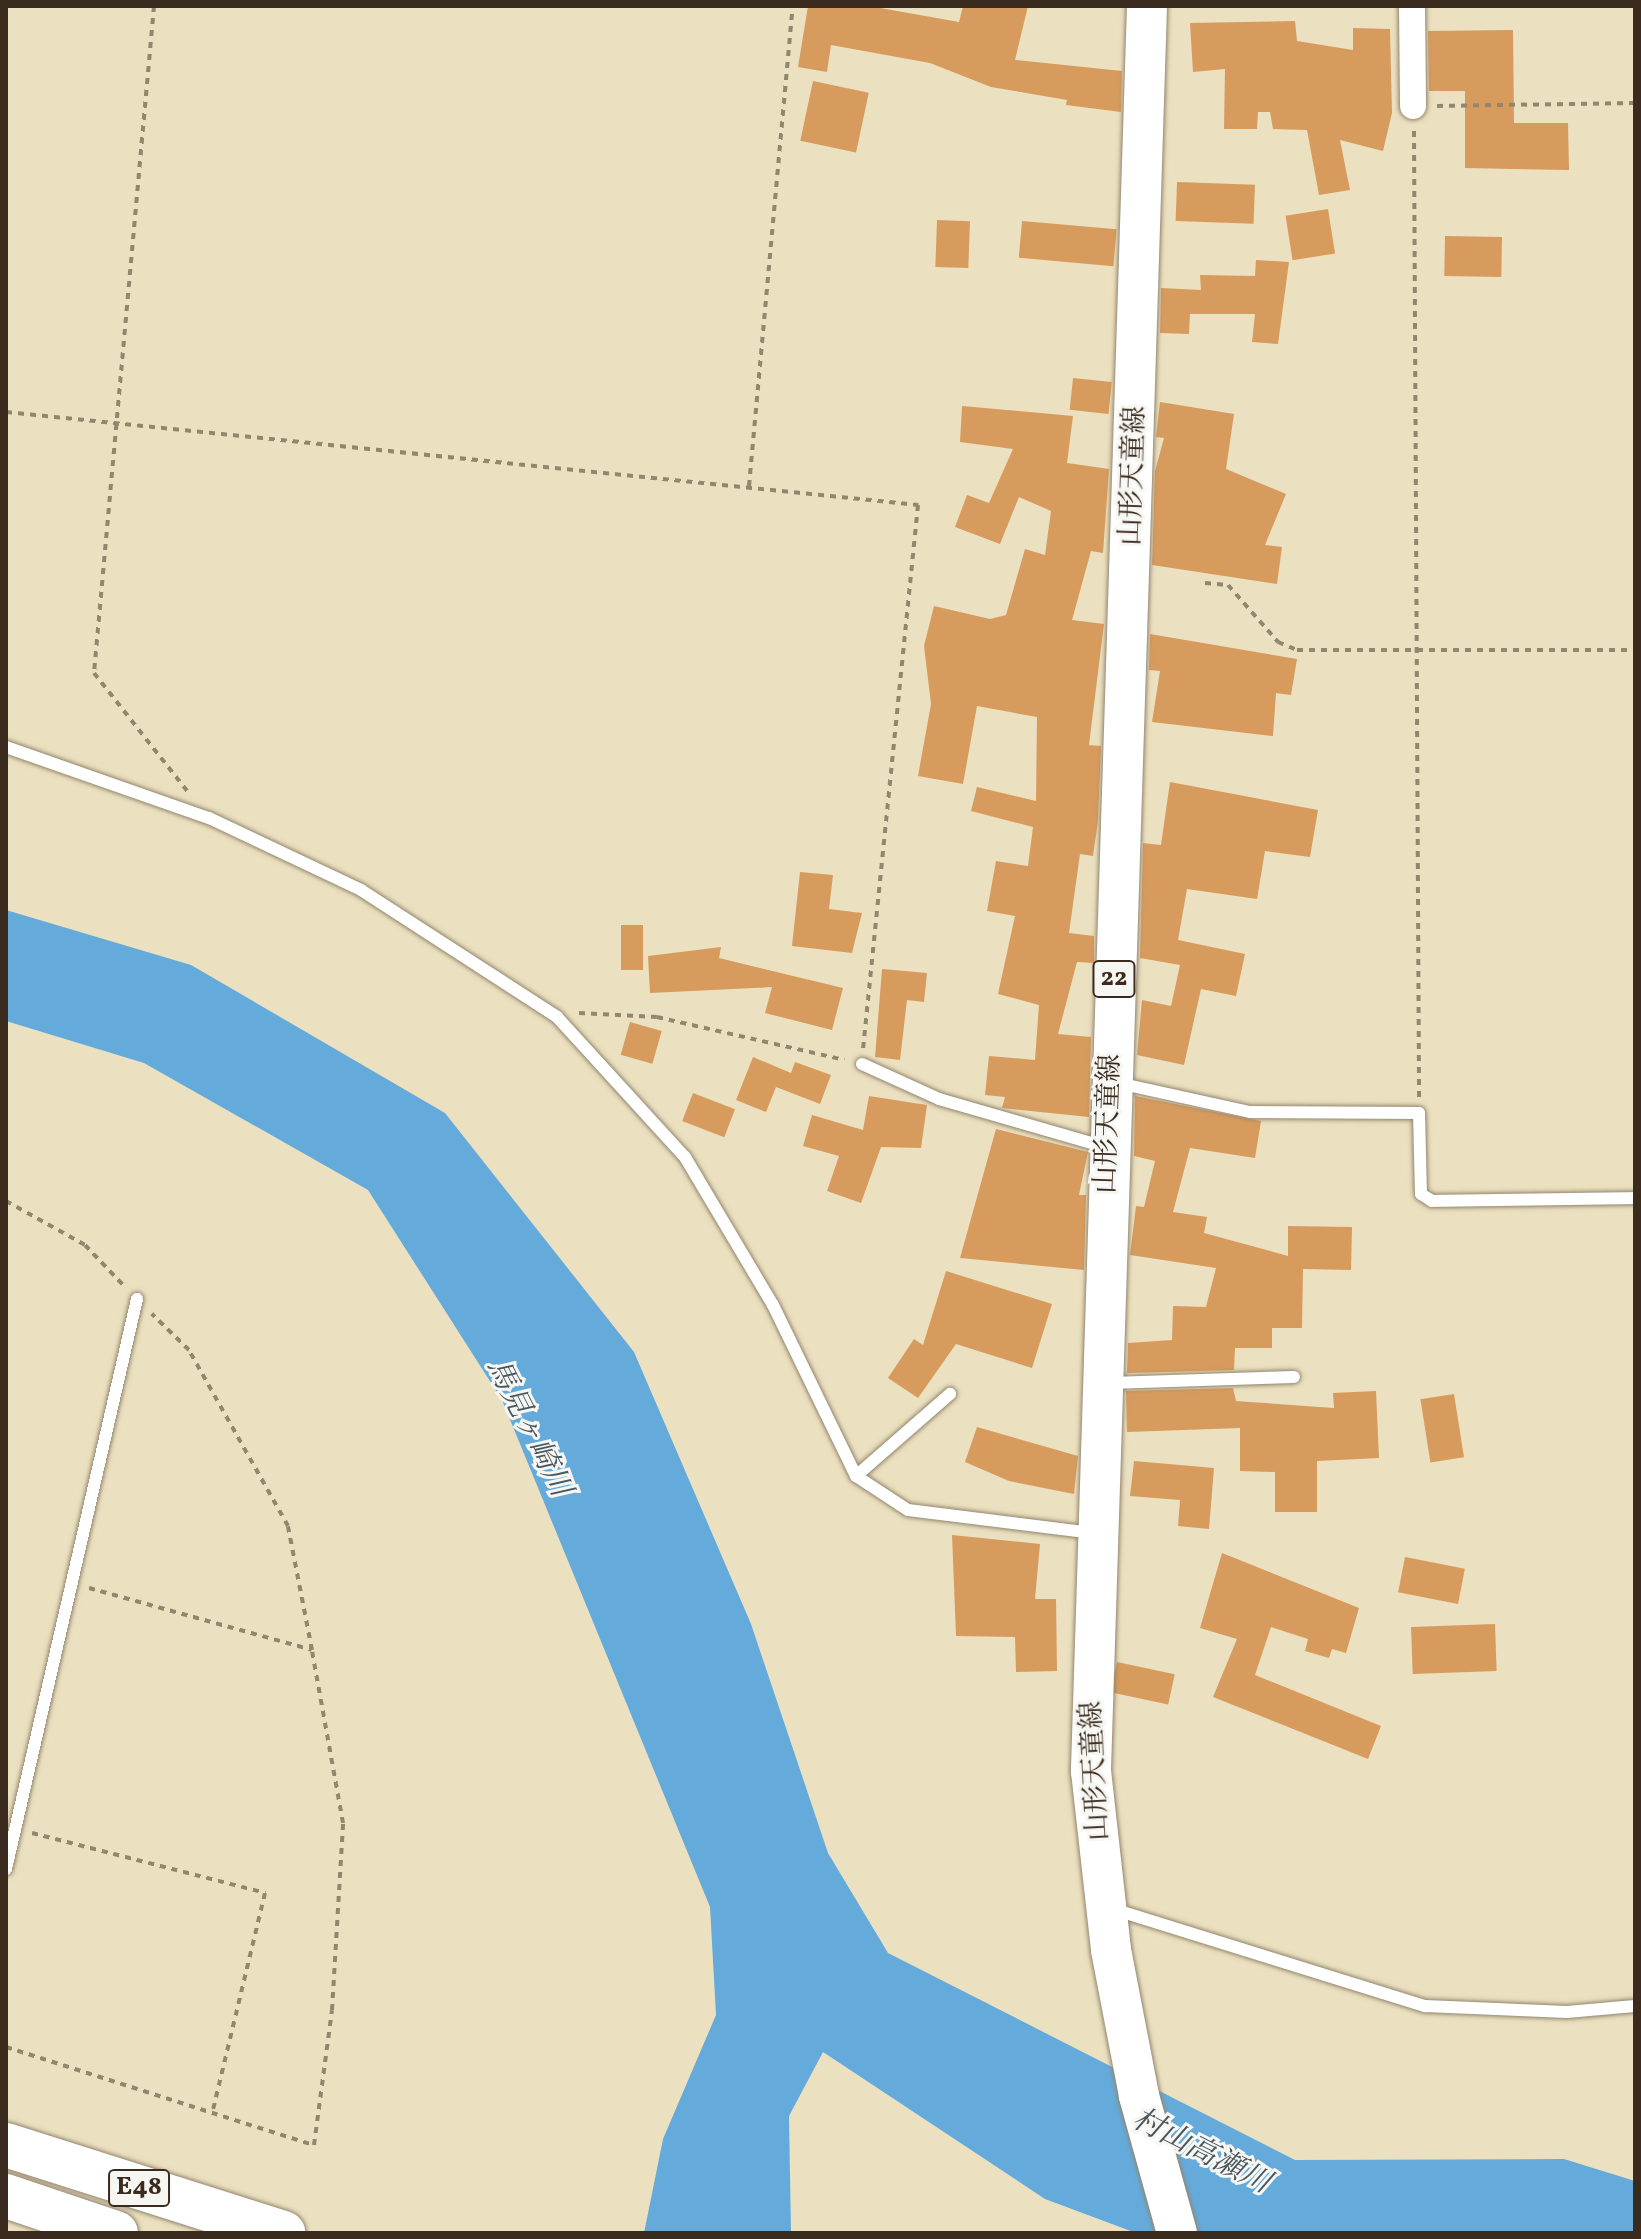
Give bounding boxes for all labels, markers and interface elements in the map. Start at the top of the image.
street label: 山形天童線 [1115,405,1153,547]
road number: 22 [1092,957,1136,1001]
street label: 山形天童線 [1090,1053,1128,1195]
water label: 馬見ヶ崎川 [478,1353,578,1503]
street label: 山形天童線 [1076,1700,1116,1842]
water label: 村山高瀬川 [1126,2102,1276,2202]
road number: E48 [107,2166,171,2210]

